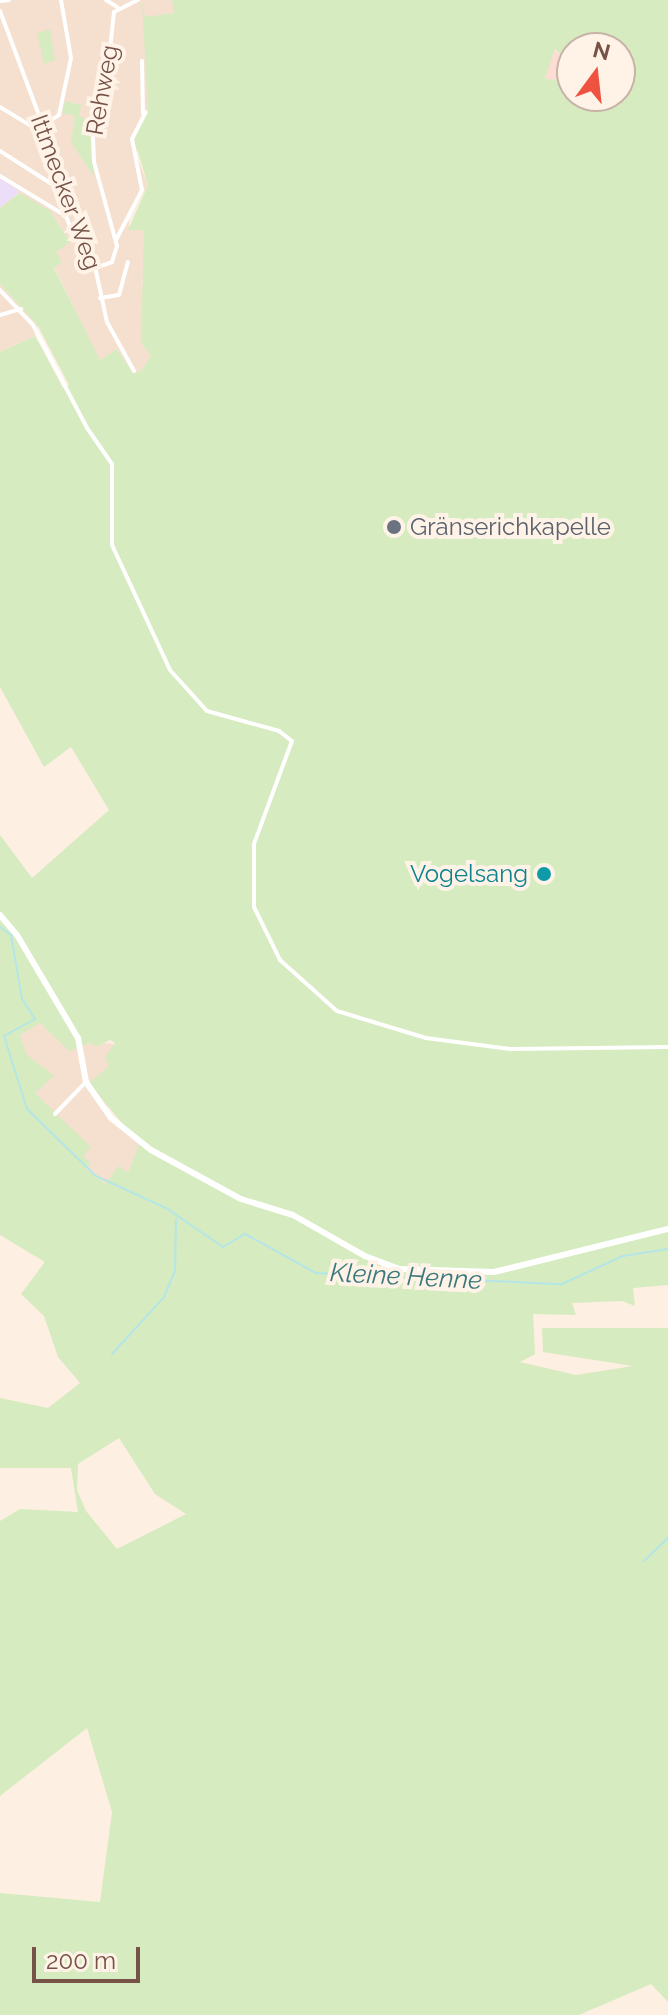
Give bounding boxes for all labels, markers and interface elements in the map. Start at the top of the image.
north arrow [556,32,636,112]
text: N [590,36,613,65]
street label: Rehweg [80,43,124,137]
street label: Ittmecker Weg [24,110,108,274]
place label: Gränserichkapelle [410,513,611,541]
marker: Gränserichkapelle [385,518,403,536]
place label: Vogelsang [410,860,528,888]
marker: Vogelsang [535,865,553,883]
water label: Kleine Henne [329,1257,483,1297]
scale bar [36,1931,144,1981]
text: 200 m [46,1946,116,1975]

